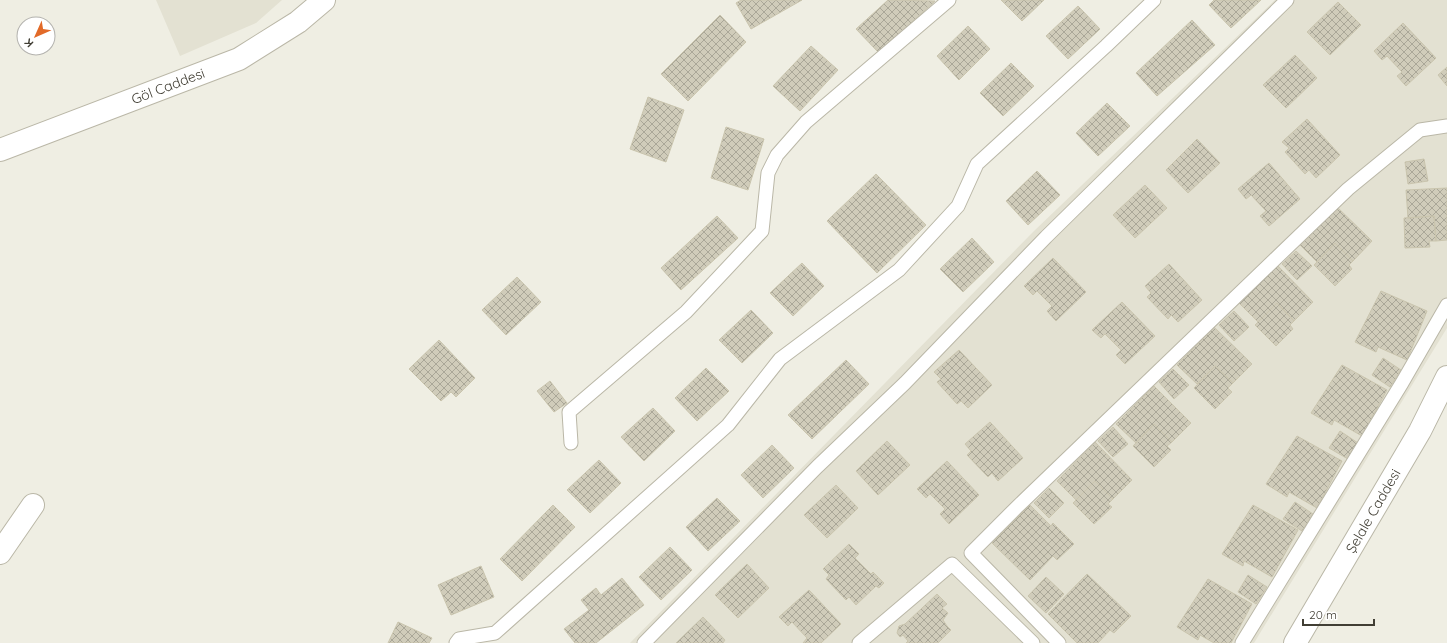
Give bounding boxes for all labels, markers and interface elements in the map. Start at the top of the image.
north arrow [16,16,56,56]
text: K [21,36,36,51]
street label: Göl Caddesi [129,64,207,108]
street label: Şelale Caddesi [1342,466,1404,556]
scale bar [1303,601,1374,627]
text: 20 m [1309,607,1337,622]

